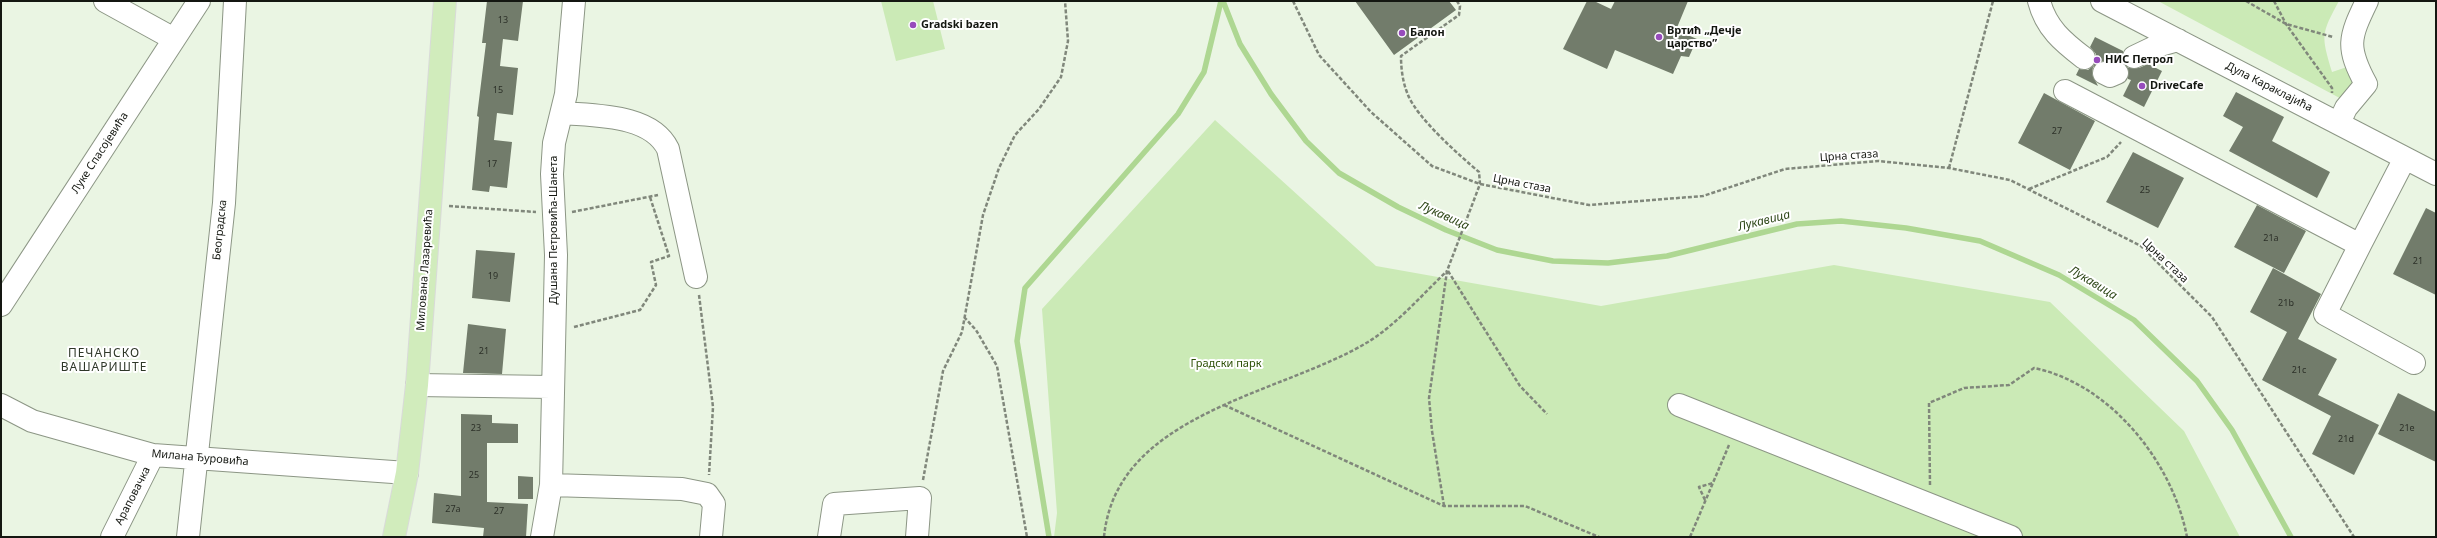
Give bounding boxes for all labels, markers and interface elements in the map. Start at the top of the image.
house number: 13 [498,15,508,25]
place label: Gradski bazen [921,18,998,32]
marker: Gradski bazen [908,20,918,30]
place label: Вртић „Дечје царство” [1667,24,1741,50]
place label: Балон [1410,26,1445,40]
marker: Балон [1397,28,1407,38]
marker: Вртић „Дечје царство” [1654,32,1664,42]
place label: НИС Петрол [2105,53,2173,67]
marker: НИС Петрол [2092,55,2102,65]
street label: Дула Караклајића [2223,59,2315,115]
place label: DriveCafe [2150,79,2204,93]
marker: DriveCafe [2137,81,2147,91]
house number: 15 [493,85,503,95]
street label: Луке Спасојевића [69,110,131,196]
house number: 27 [2052,126,2062,136]
street label: Црна стаза [1819,147,1879,165]
street label: Душана Петровића-Шанета [547,156,561,304]
house number: 17 [487,159,497,169]
street label: Црна стаза [1492,172,1552,196]
house number: 25 [2140,185,2150,195]
street label: Београдска [210,199,230,261]
water label: Лукавица [1417,199,1471,233]
water label: Лукавица [1736,208,1792,234]
street label: Милована Лазаревића [414,209,436,331]
house number: 21a [2263,233,2279,243]
street label: Црна стаза [2139,236,2191,286]
house number: 21 [2413,256,2423,266]
water label: Лукавица [2066,263,2120,303]
house number: 19 [488,271,498,281]
house number: 21b [2278,298,2294,308]
house number: 21 [479,346,489,356]
district label: ПЕЧАНСКО ВАШАРИШТЕ [61,347,147,375]
park label: Градски парк [1190,357,1262,371]
house number: 21c [2292,365,2306,375]
house number: 23 [471,423,481,433]
house number: 21e [2399,423,2415,433]
house number: 21d [2338,434,2354,444]
street label: Милана Ђуровића [151,447,249,469]
street label: Араповачка [113,465,153,527]
house number: 25 [469,470,479,480]
house number: 27a [445,504,461,514]
house number: 27 [494,506,504,516]

